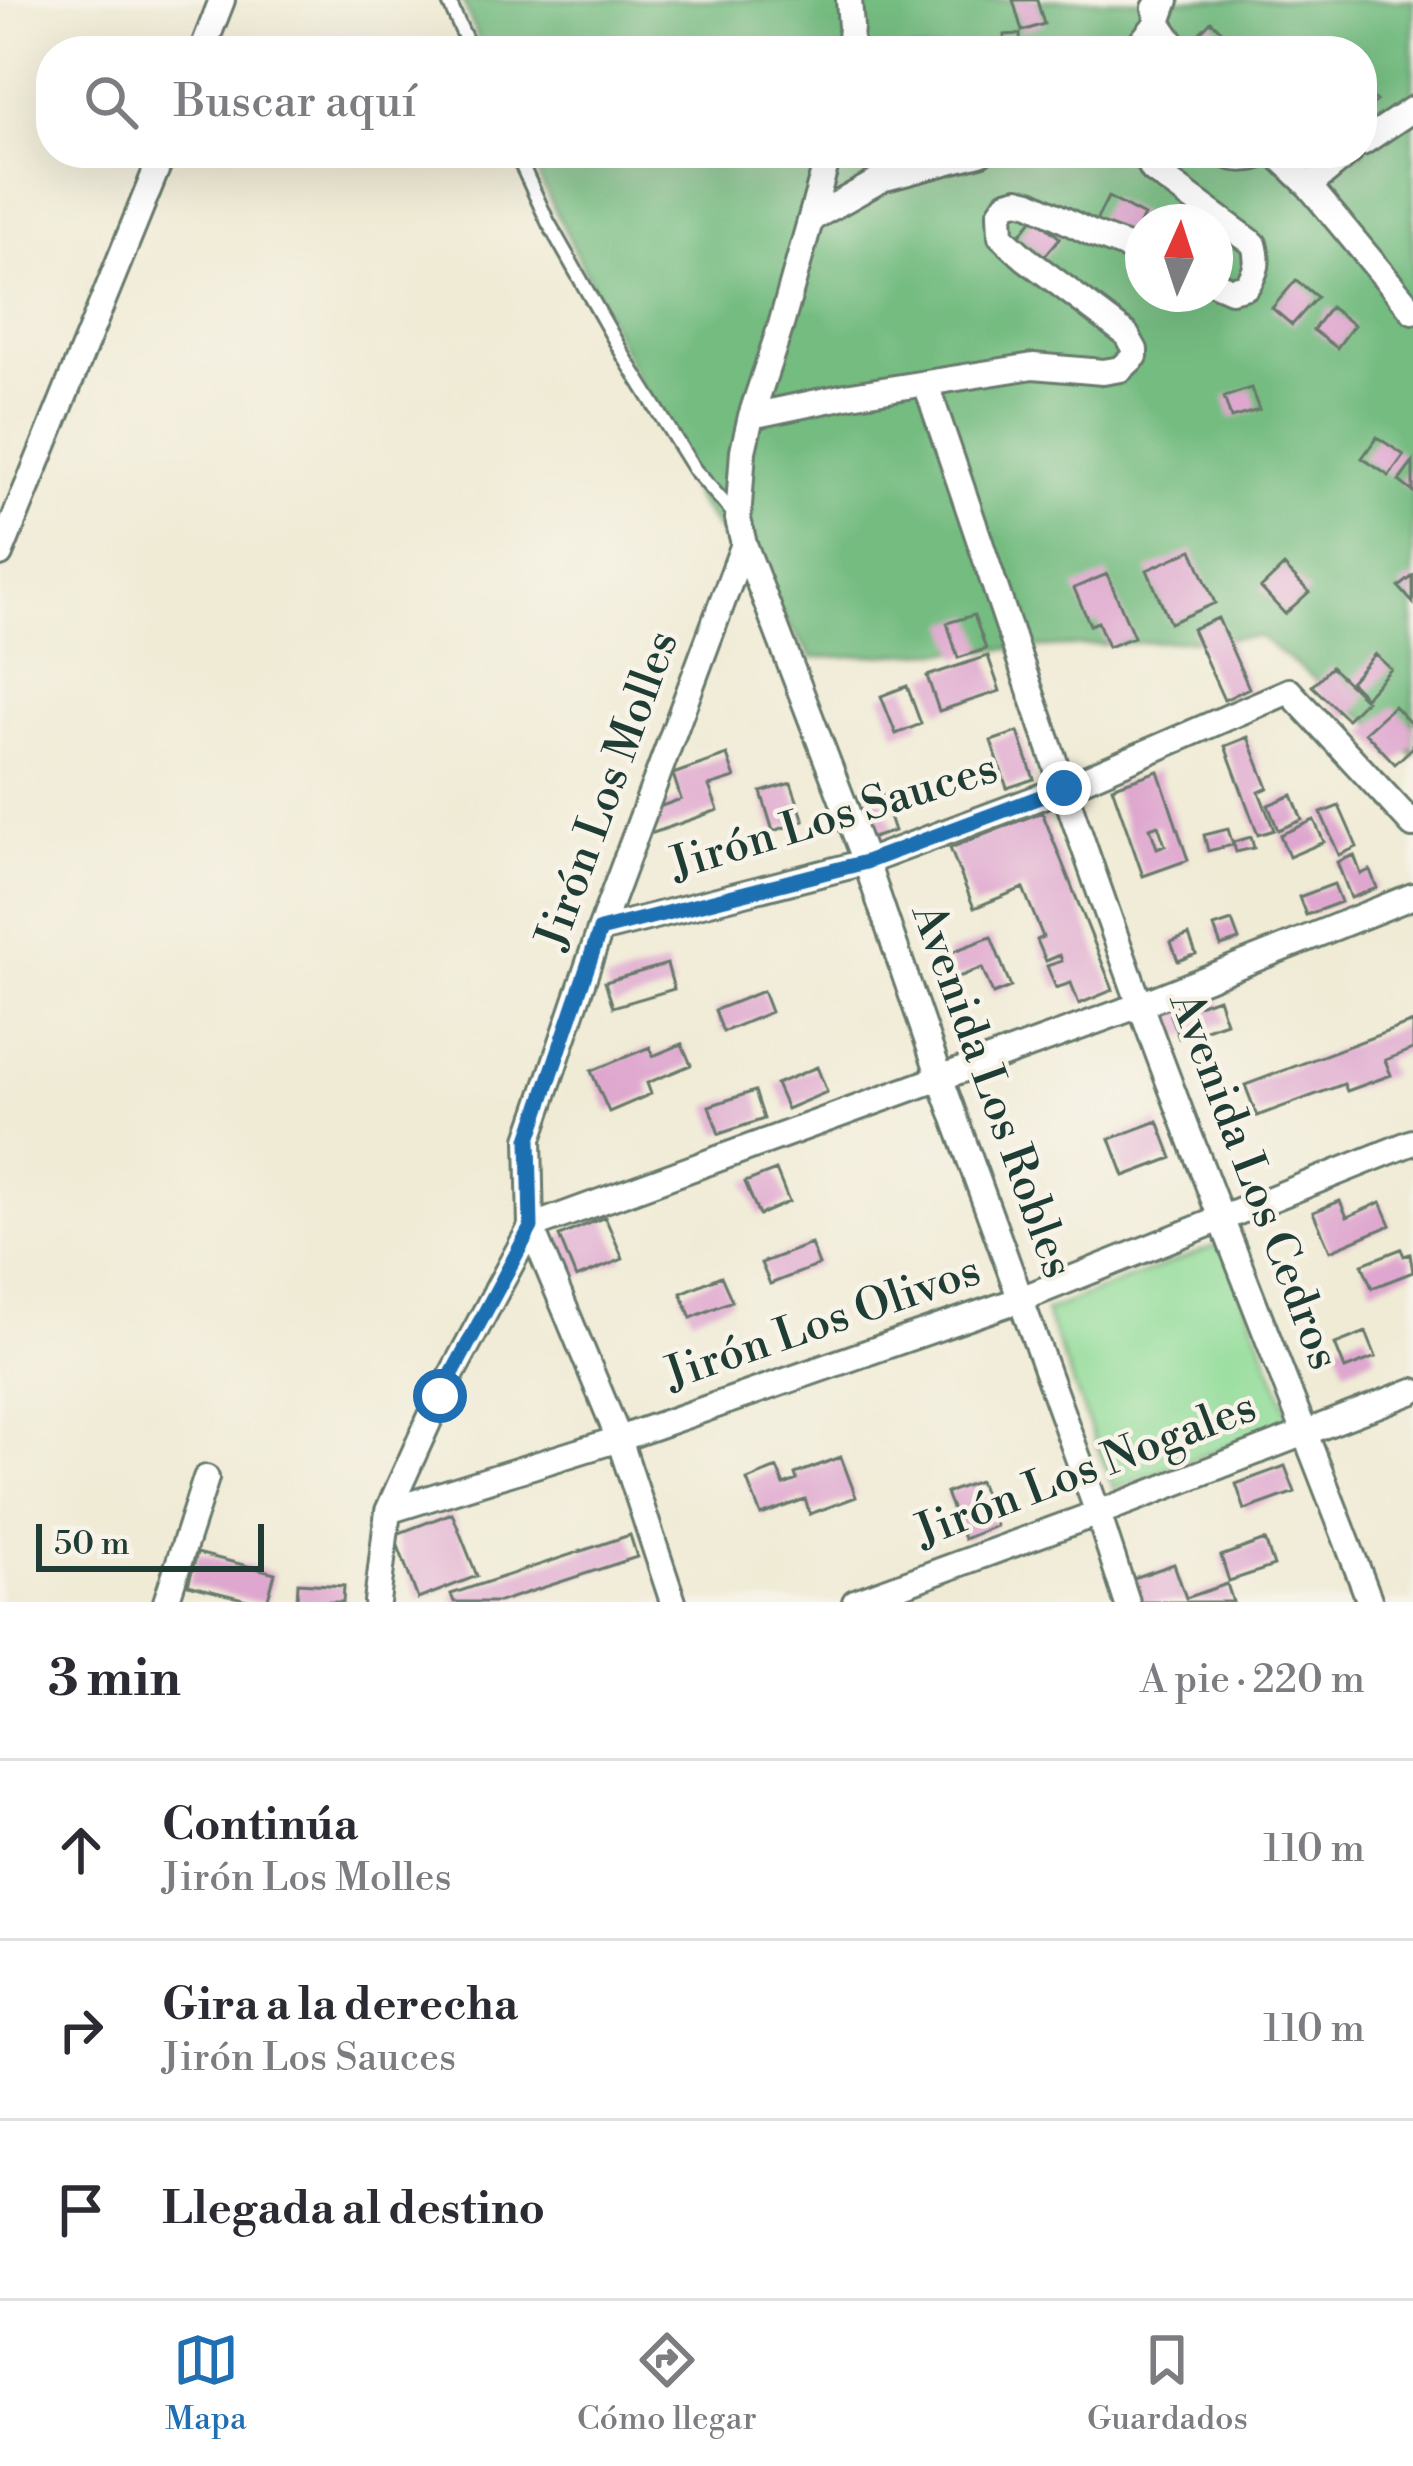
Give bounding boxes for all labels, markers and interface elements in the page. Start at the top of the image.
search box [36,36,1377,168]
icon: search [78,69,144,135]
text: Buscar aquí [174,74,416,131]
north arrow [1125,204,1233,312]
street label: Jirón Los Molles [523,623,692,959]
street label: Jirón Los Sauces [662,740,1005,894]
route end [1037,761,1091,815]
street label: Avenida Los Robles [898,895,1086,1286]
street label: Avenida Los Cedros [1155,983,1352,1378]
street label: Jirón Los Olivos [656,1242,988,1404]
route start [413,1369,467,1423]
street label: Jirón Los Nogales [906,1379,1264,1562]
scale bar [36,1518,264,1571]
text: 50 m [54,1524,130,1565]
text: 3 min [48,1648,181,1712]
text: A pie · 220 m [1140,1656,1365,1705]
text: Continúa [162,1797,358,1854]
icon: ahead [48,1817,114,1883]
text: 110 m [1263,1825,1365,1874]
text: Jirón Los Molles [162,1854,452,1903]
text: Gira a la derecha [162,1977,518,2034]
icon: right [48,1997,114,2063]
text: 110 m [1263,2005,1365,2054]
text: Jirón Los Sauces [162,2034,456,2083]
icon: arrive [48,2177,114,2243]
text: Llegada al destino [162,2181,545,2238]
tab: Mapa [165,2327,247,2440]
tab: Cómo llegar [577,2327,757,2440]
tab: Guardados [1087,2327,1248,2440]

